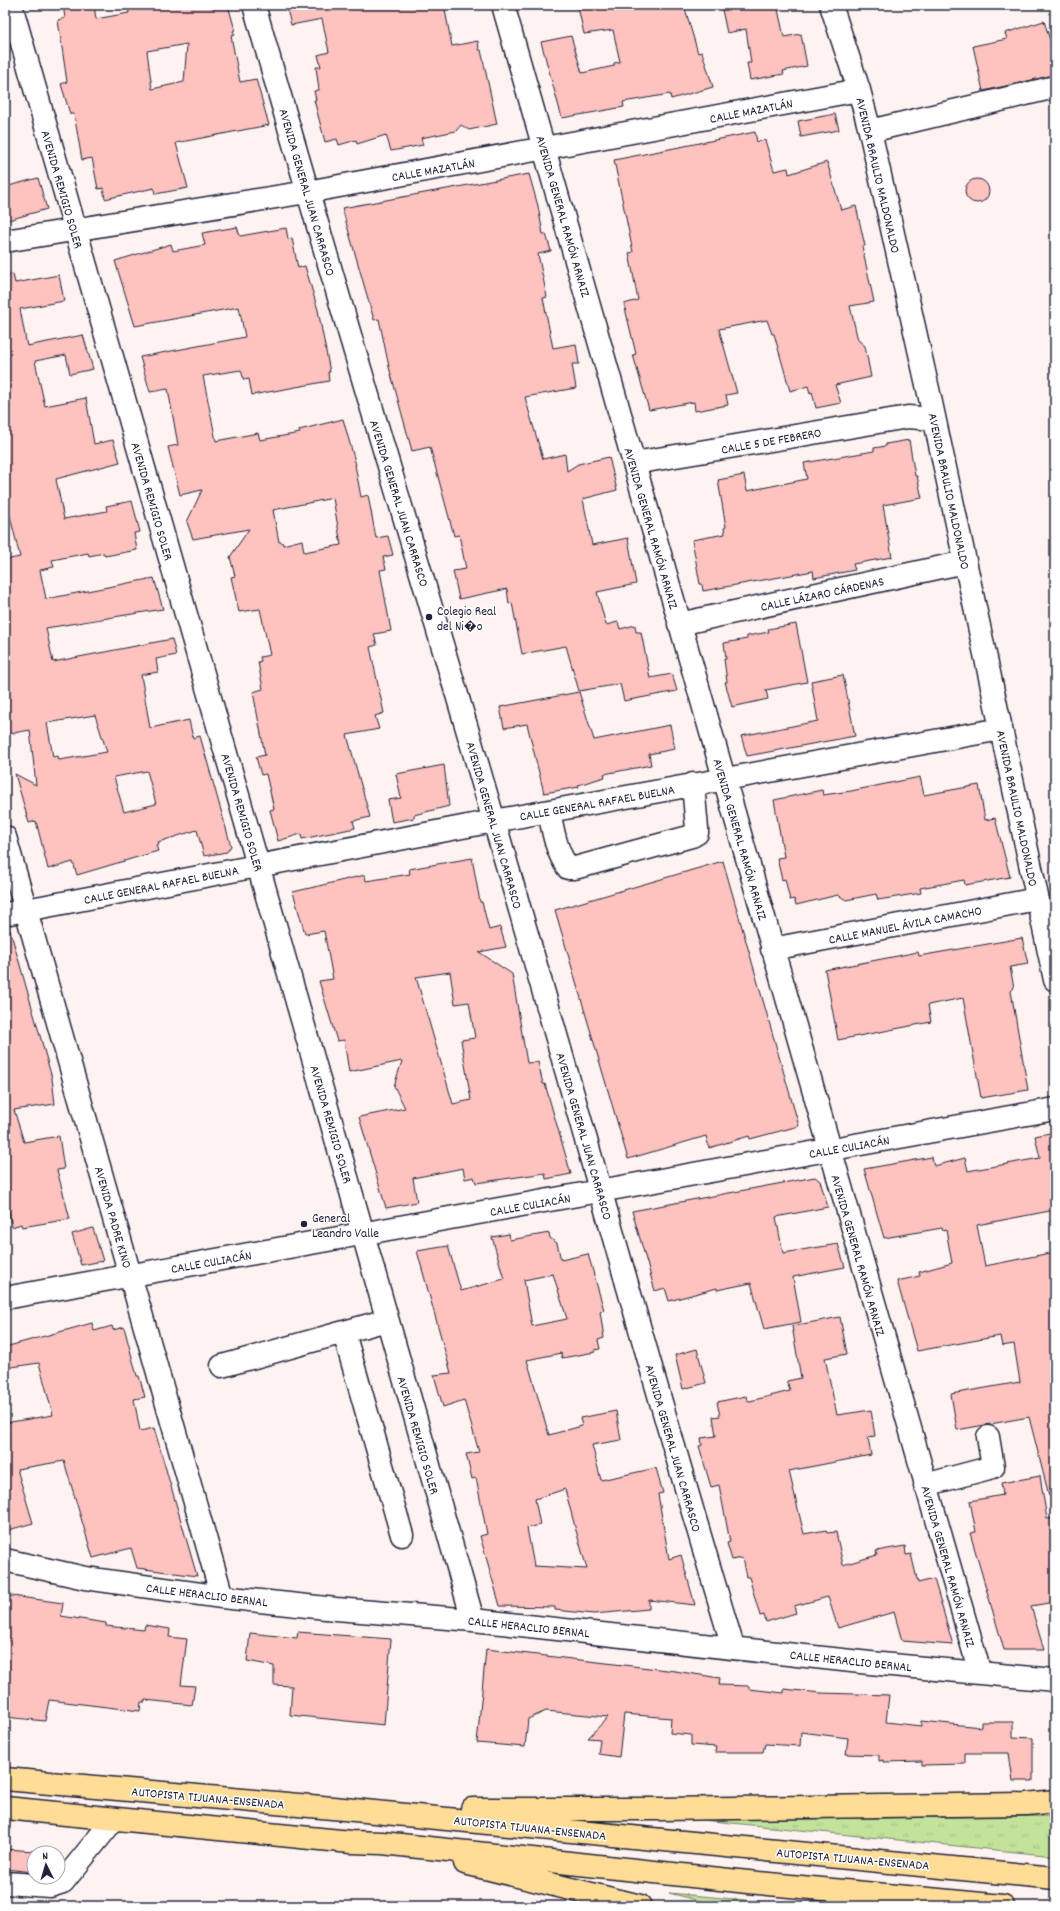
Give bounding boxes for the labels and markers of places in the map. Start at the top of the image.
place label: Colegio Real del Ni�o [437,603,496,637]
marker: Colegio Real del Ni�o [424,612,434,622]
place label: General Leandro Valle [312,1210,379,1244]
marker: General Leandro Valle [299,1219,309,1229]

